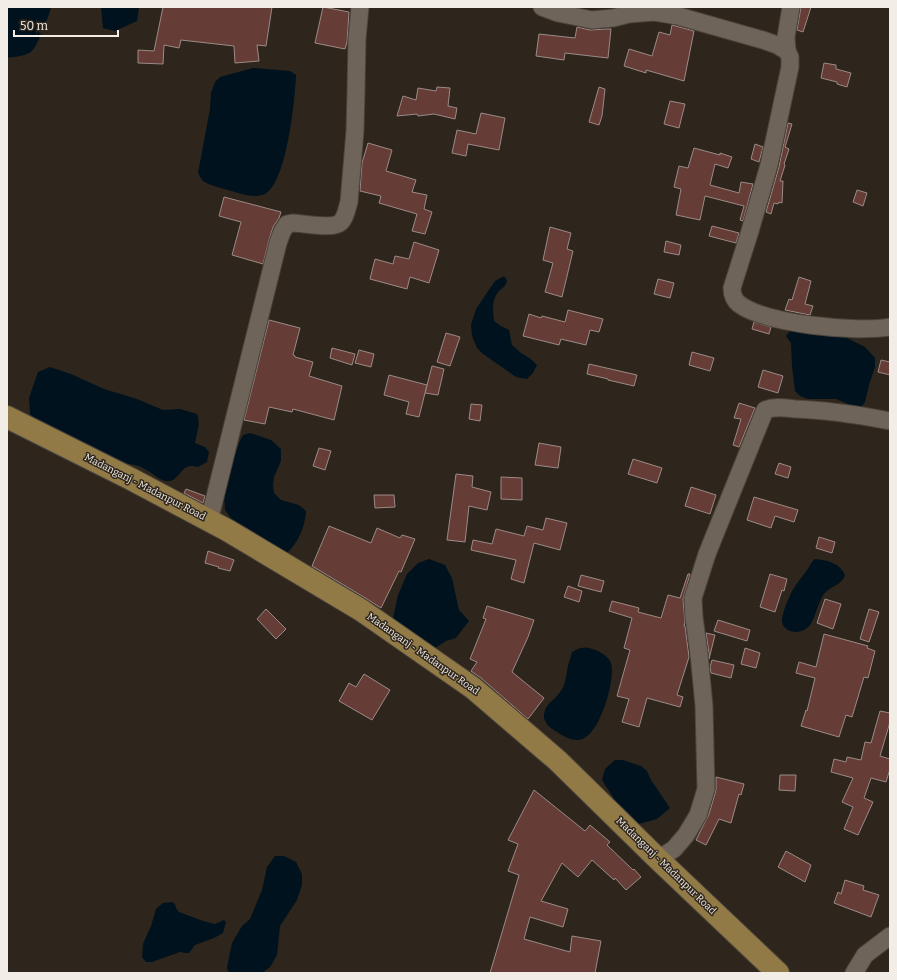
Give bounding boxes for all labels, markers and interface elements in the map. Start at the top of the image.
scale bar [14,12,118,38]
text: 50 m [20,19,49,33]
street label: Madanganj - Madanpur Road [82,451,208,523]
street label: Madanganj - Madanpur Road [365,611,481,697]
street label: Madanganj - Madanpur Road [614,815,719,917]

